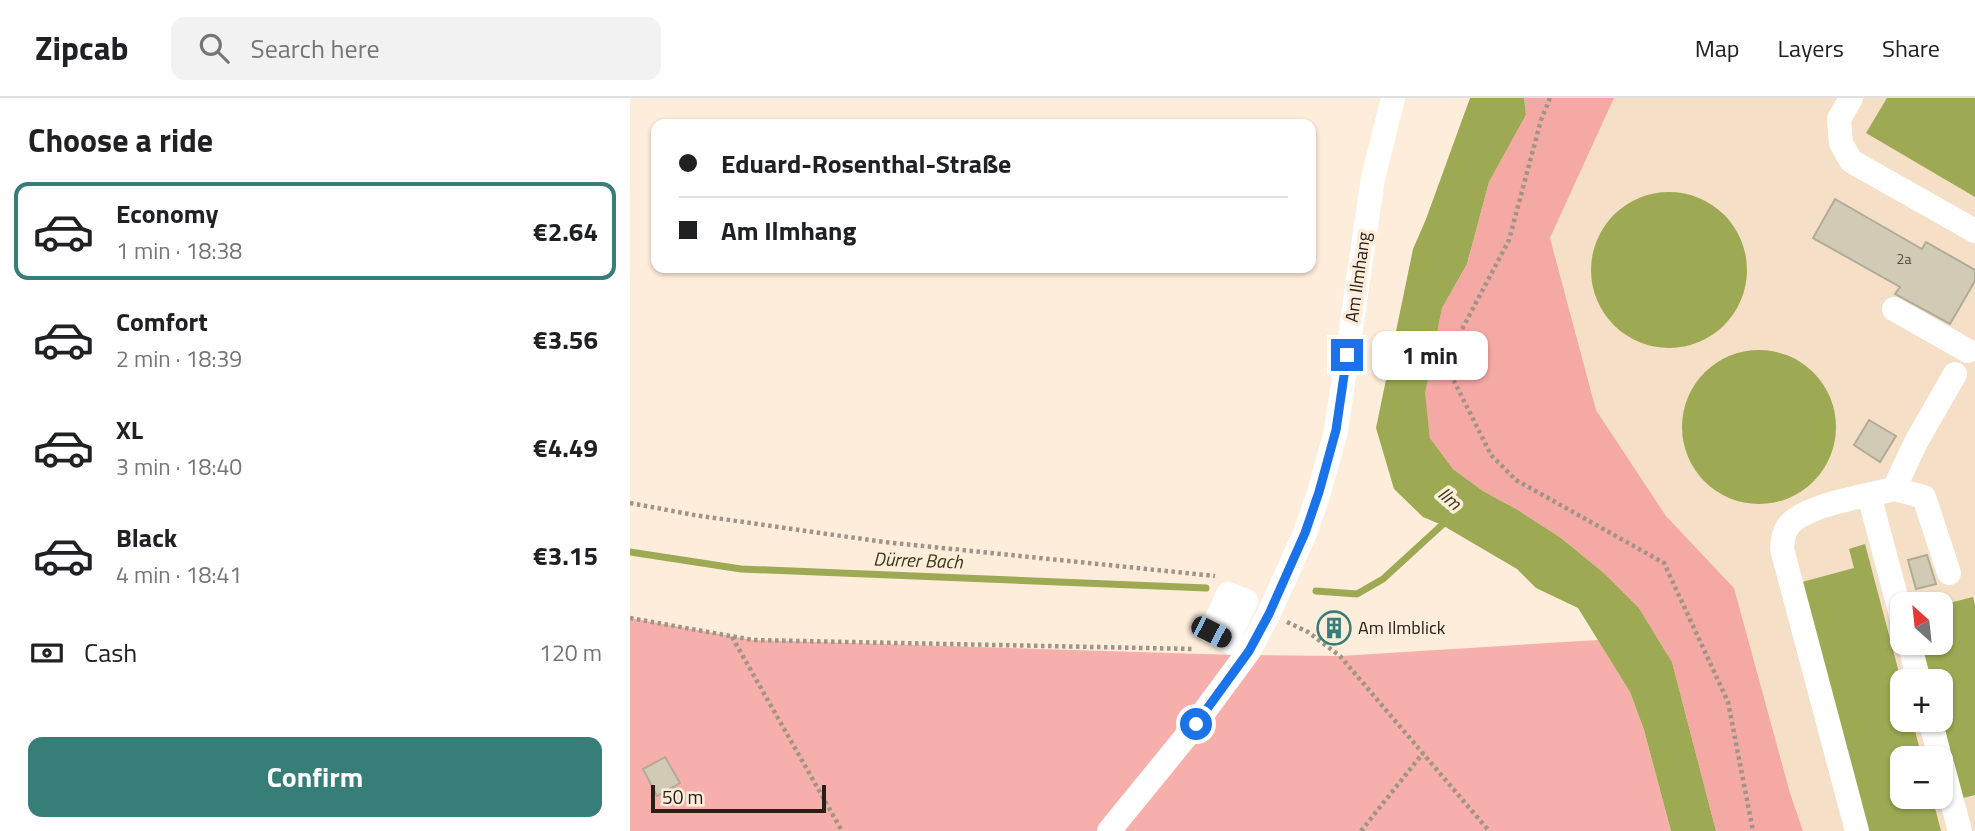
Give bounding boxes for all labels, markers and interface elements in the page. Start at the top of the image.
search box [171,17,661,80]
text: Zipcab [35,23,129,73]
icon: search [195,29,233,67]
text: Search here [251,29,380,68]
text: Map [1695,30,1740,66]
text: Layers [1778,30,1844,66]
text: Share [1882,30,1940,66]
text: Choose a ride [28,116,213,164]
text: Eduard-Rosenthal-Straße [721,144,1011,183]
text: Economy [116,194,218,233]
icon: car [32,200,95,263]
text: Am Ilmhang [721,211,856,250]
text: €2.64 [533,212,598,251]
street label: Am Ilmhang [1338,230,1377,324]
text: 1 min · 18:38 [116,233,242,268]
house number: 2a [1897,248,1911,269]
text: Comfort [116,302,208,341]
icon: car [32,308,95,371]
text: €3.56 [533,320,598,359]
callout: 1 min [1372,330,1487,380]
text: 1 min [1402,338,1458,373]
route end [1331,339,1363,371]
text: 2 min · 18:39 [116,341,242,376]
text: XL [116,410,143,449]
icon: car [32,416,95,479]
text: €4.49 [533,428,598,467]
text: 3 min · 18:40 [116,449,242,484]
water label: Ilm [1432,479,1470,517]
text: Black [116,518,177,557]
icon: car [32,524,95,587]
text: €3.15 [533,536,598,575]
water label: Dürrer Bach [873,543,964,576]
text: 4 min · 18:41 [116,557,242,592]
north arrow [1890,592,1953,654]
map controls [1890,592,1953,809]
building icon: Am Ilmblick [1315,609,1353,647]
car [1188,613,1235,651]
place label: Am Ilmblick [1358,614,1446,641]
text: Cash [84,633,137,672]
icon: cash [28,634,66,672]
text: 120 m [539,635,602,670]
button: + [1890,669,1953,732]
route start [1180,708,1212,740]
button: Confirm [28,737,602,817]
button: − [1890,746,1953,809]
scale bar [651,782,826,814]
text: 50 m [662,782,703,811]

